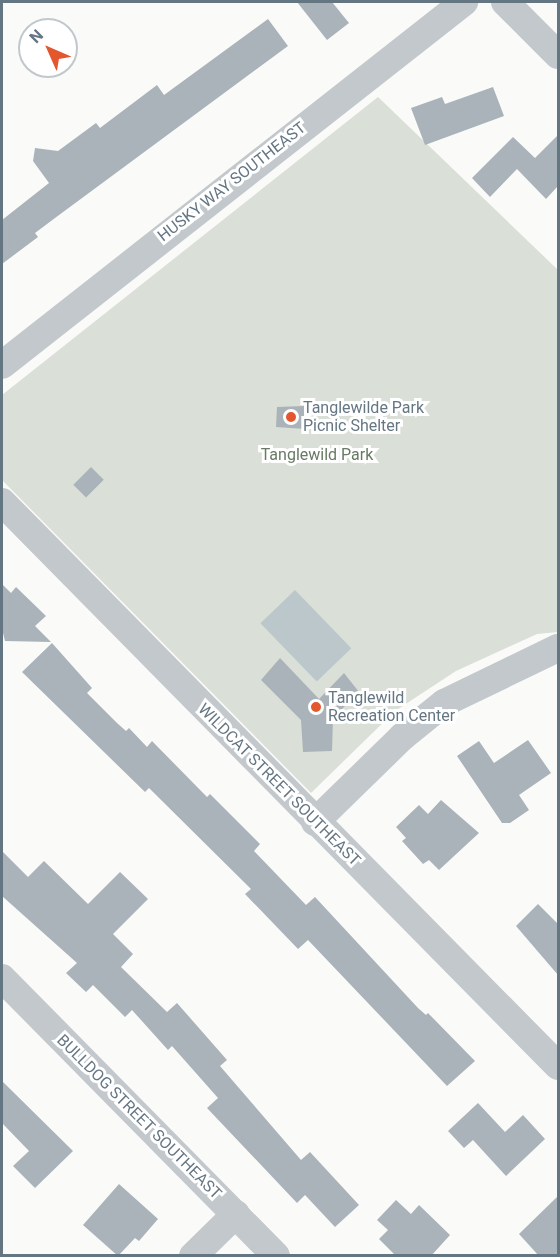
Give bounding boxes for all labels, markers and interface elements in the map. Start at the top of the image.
north arrow [18,18,78,78]
text: N [26,26,47,47]
street label: HUSKY WAY SOUTHEAST [154,118,310,246]
place label: Tanglewilde Park Picnic Shelter [303,398,424,436]
marker: Tanglewilde Park Picnic Shelter [284,410,298,424]
park label: Tanglewild Park [261,445,373,465]
place label: Tanglewild Recreation Center [328,688,455,726]
street label: WILDCAT STREET SOUTHEAST [194,700,364,870]
marker: Tanglewild Recreation Center [309,700,323,714]
street label: BULLDOG STREET SOUTHEAST [53,1031,225,1203]

